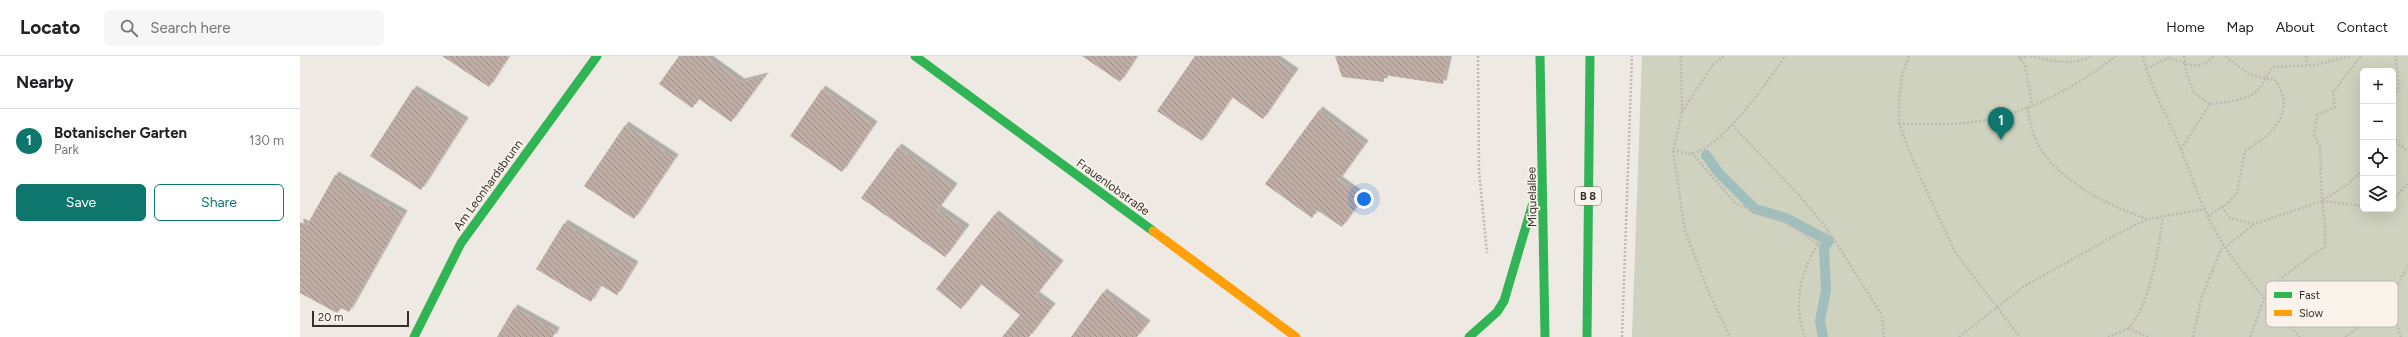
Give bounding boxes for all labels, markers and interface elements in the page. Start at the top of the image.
search box [104,10,384,46]
text: Locato [20,16,80,39]
icon: search [118,17,140,39]
text: Search here [150,19,230,37]
text: Home [2166,19,2205,36]
text: Map [2227,19,2254,36]
text: About [2276,19,2315,36]
text: Contact [2337,19,2388,36]
map controls [2360,68,2396,212]
button: + [2360,68,2396,104]
text: Nearby [16,72,74,92]
button: − [2360,104,2396,140]
pin: 1 [1988,107,2014,140]
text: Botanischer Garten [54,124,187,142]
text: 1 [26,133,32,148]
text: 130 m [249,133,284,148]
street label: Am Leonhardsbrunn [450,137,526,233]
button: locate [2360,140,2396,176]
text: Park [54,142,79,157]
street label: Frauenlobstraße [1074,156,1153,218]
street label: Miquelallee [1524,166,1540,227]
button: layers [2360,176,2396,212]
button: Save [16,184,146,221]
button: Share [154,184,284,221]
road number: B 8 [1575,187,1601,205]
your location [1354,189,1374,209]
legend [2266,281,2398,327]
text: Fast [2299,289,2320,302]
text: Slow [2299,307,2323,320]
scale bar [312,309,409,328]
text: 20 m [318,311,343,324]

